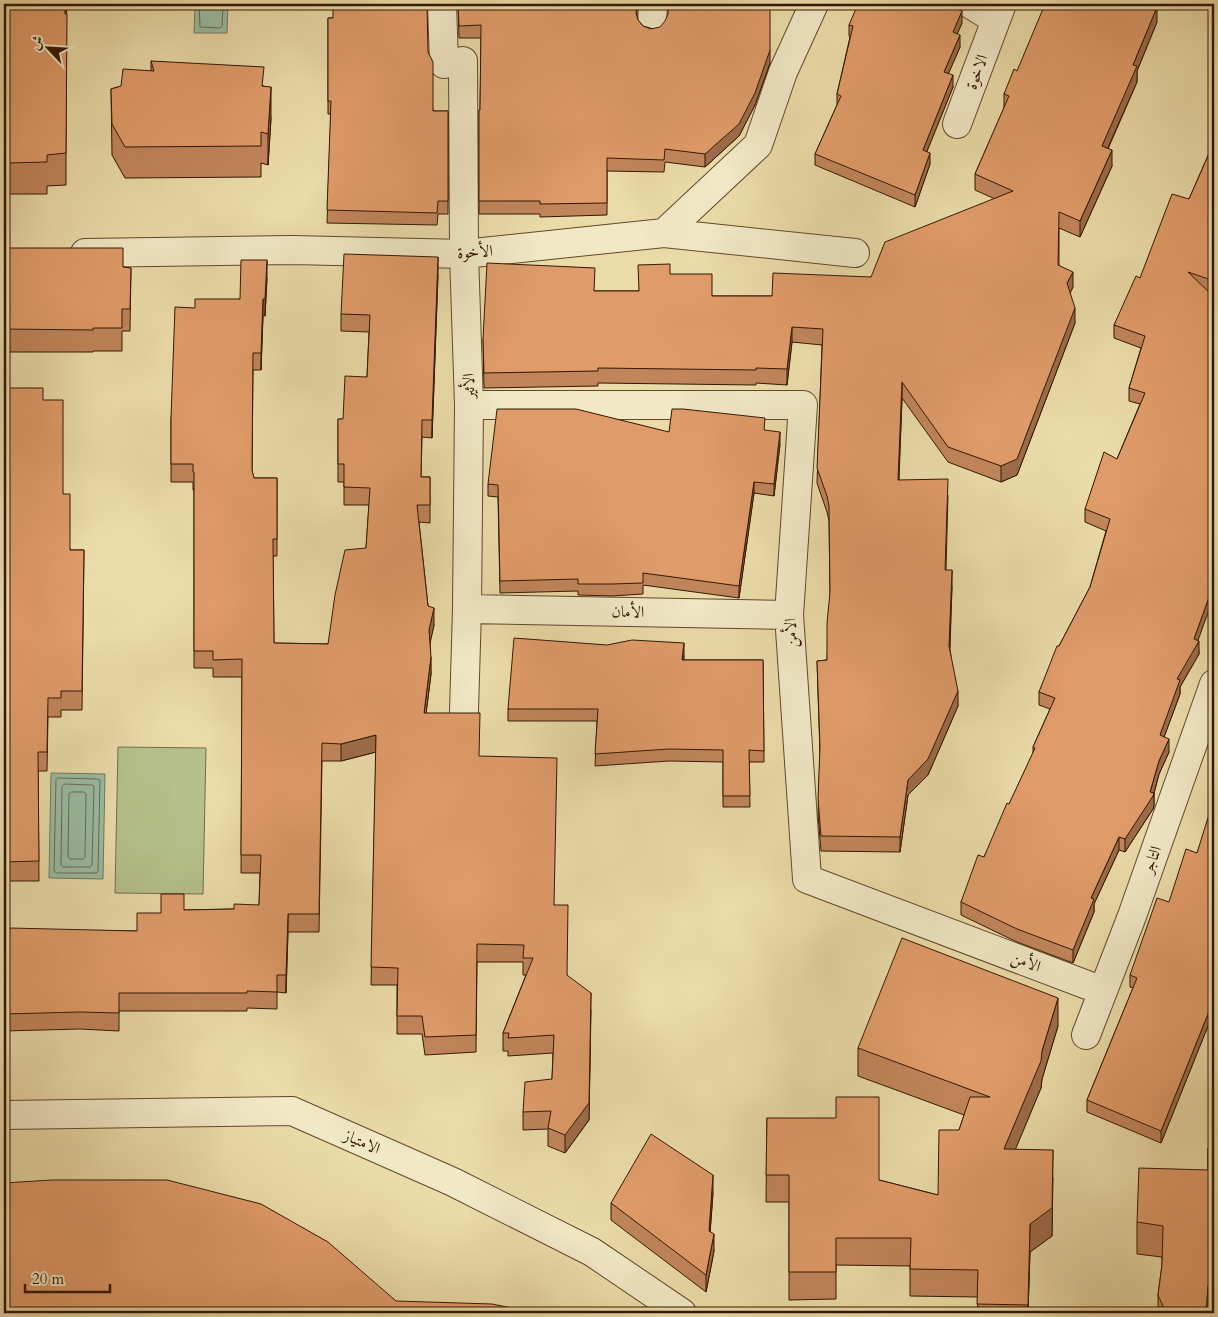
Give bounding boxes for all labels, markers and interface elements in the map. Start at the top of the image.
north arrow [22,22,72,72]
text: ش [25,32,48,53]
street label: الاخوة [961,51,993,93]
street label: الأخوة [456,239,494,264]
street label: الأثير [457,373,481,401]
street label: الأمان [611,600,645,623]
street label: الأمن [778,618,803,649]
street label: التاجر [1136,843,1167,879]
street label: الأمن [1008,945,1044,978]
street label: الامتياز [338,1123,384,1160]
scale bar [25,1262,110,1294]
text: 20 m [32,1269,64,1289]

